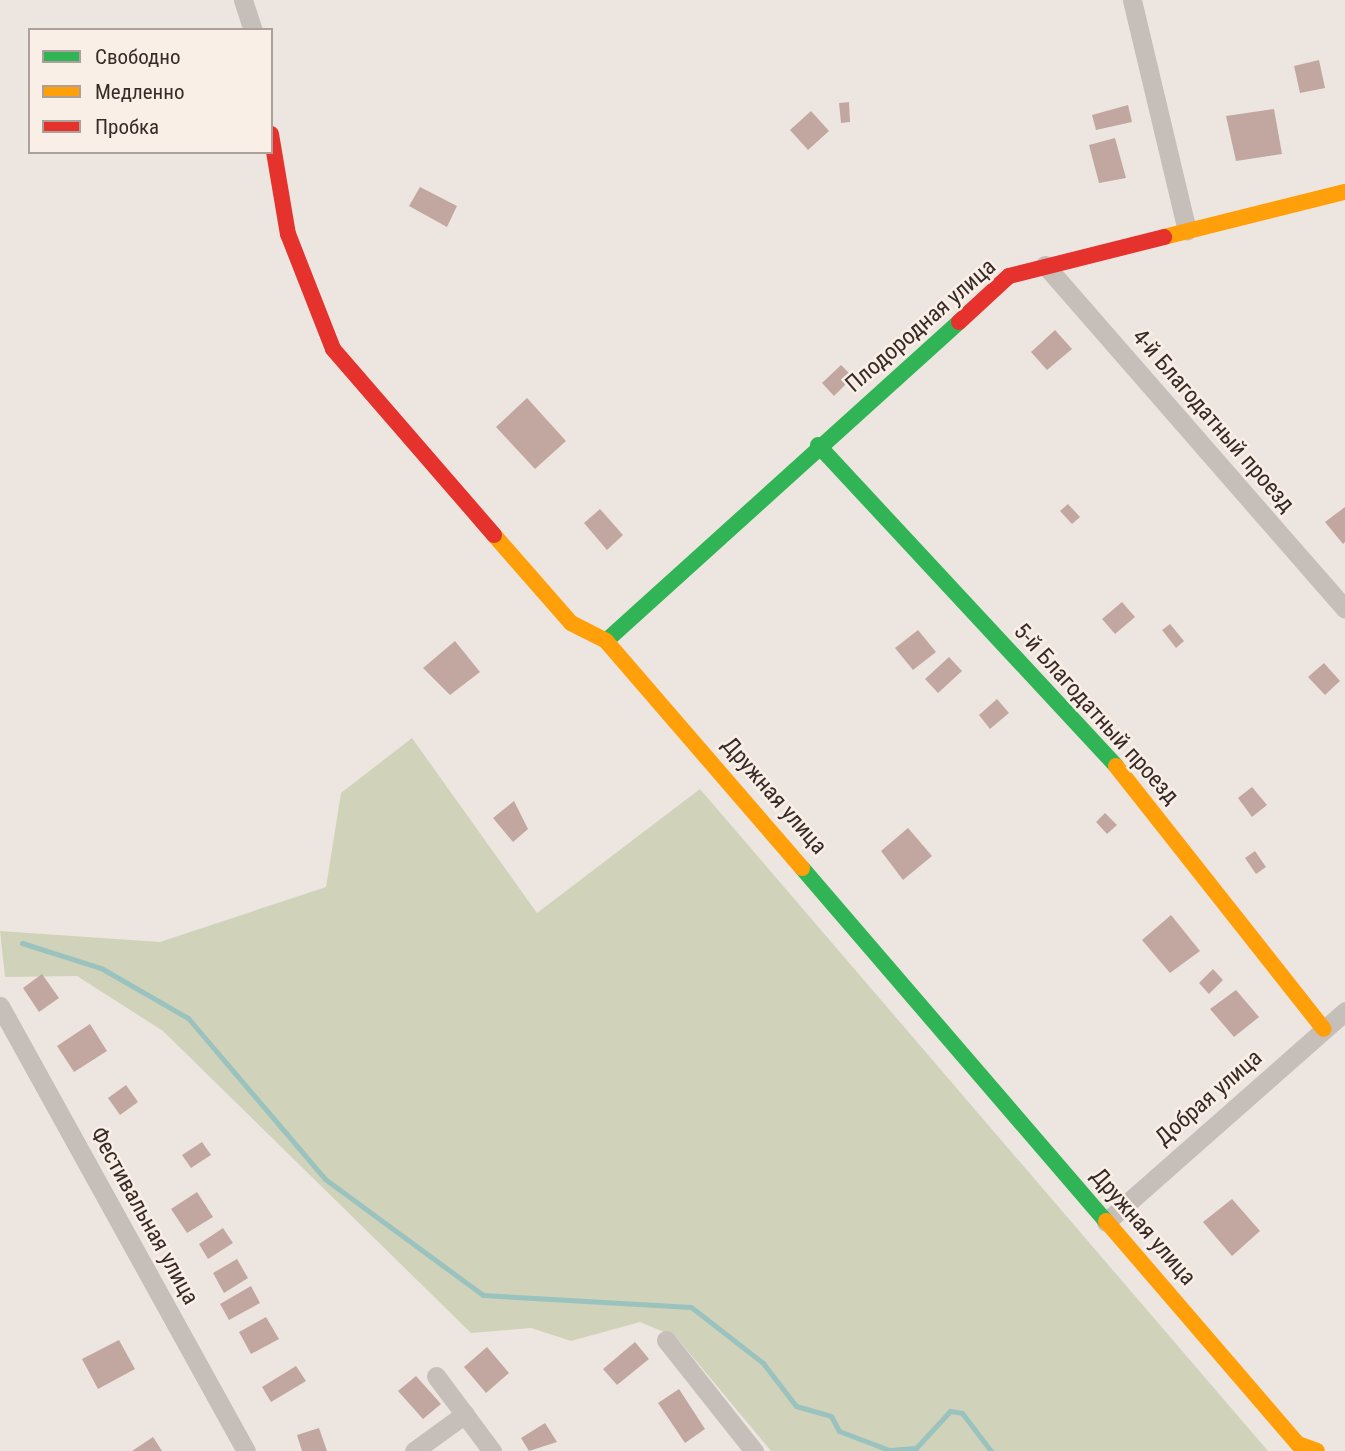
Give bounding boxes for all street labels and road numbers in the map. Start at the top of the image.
street label: Плодородная улица [840,253,1002,399]
street label: 4-й Благодатный проезд [1126,324,1300,518]
street label: 5-й Благодатный проезд [1008,618,1184,810]
street label: Дружная улица [716,732,832,860]
street label: Добрая улица [1150,1044,1268,1152]
street label: Фестивальная улица [84,1122,204,1310]
street label: Дружная улица [1085,1163,1201,1291]

